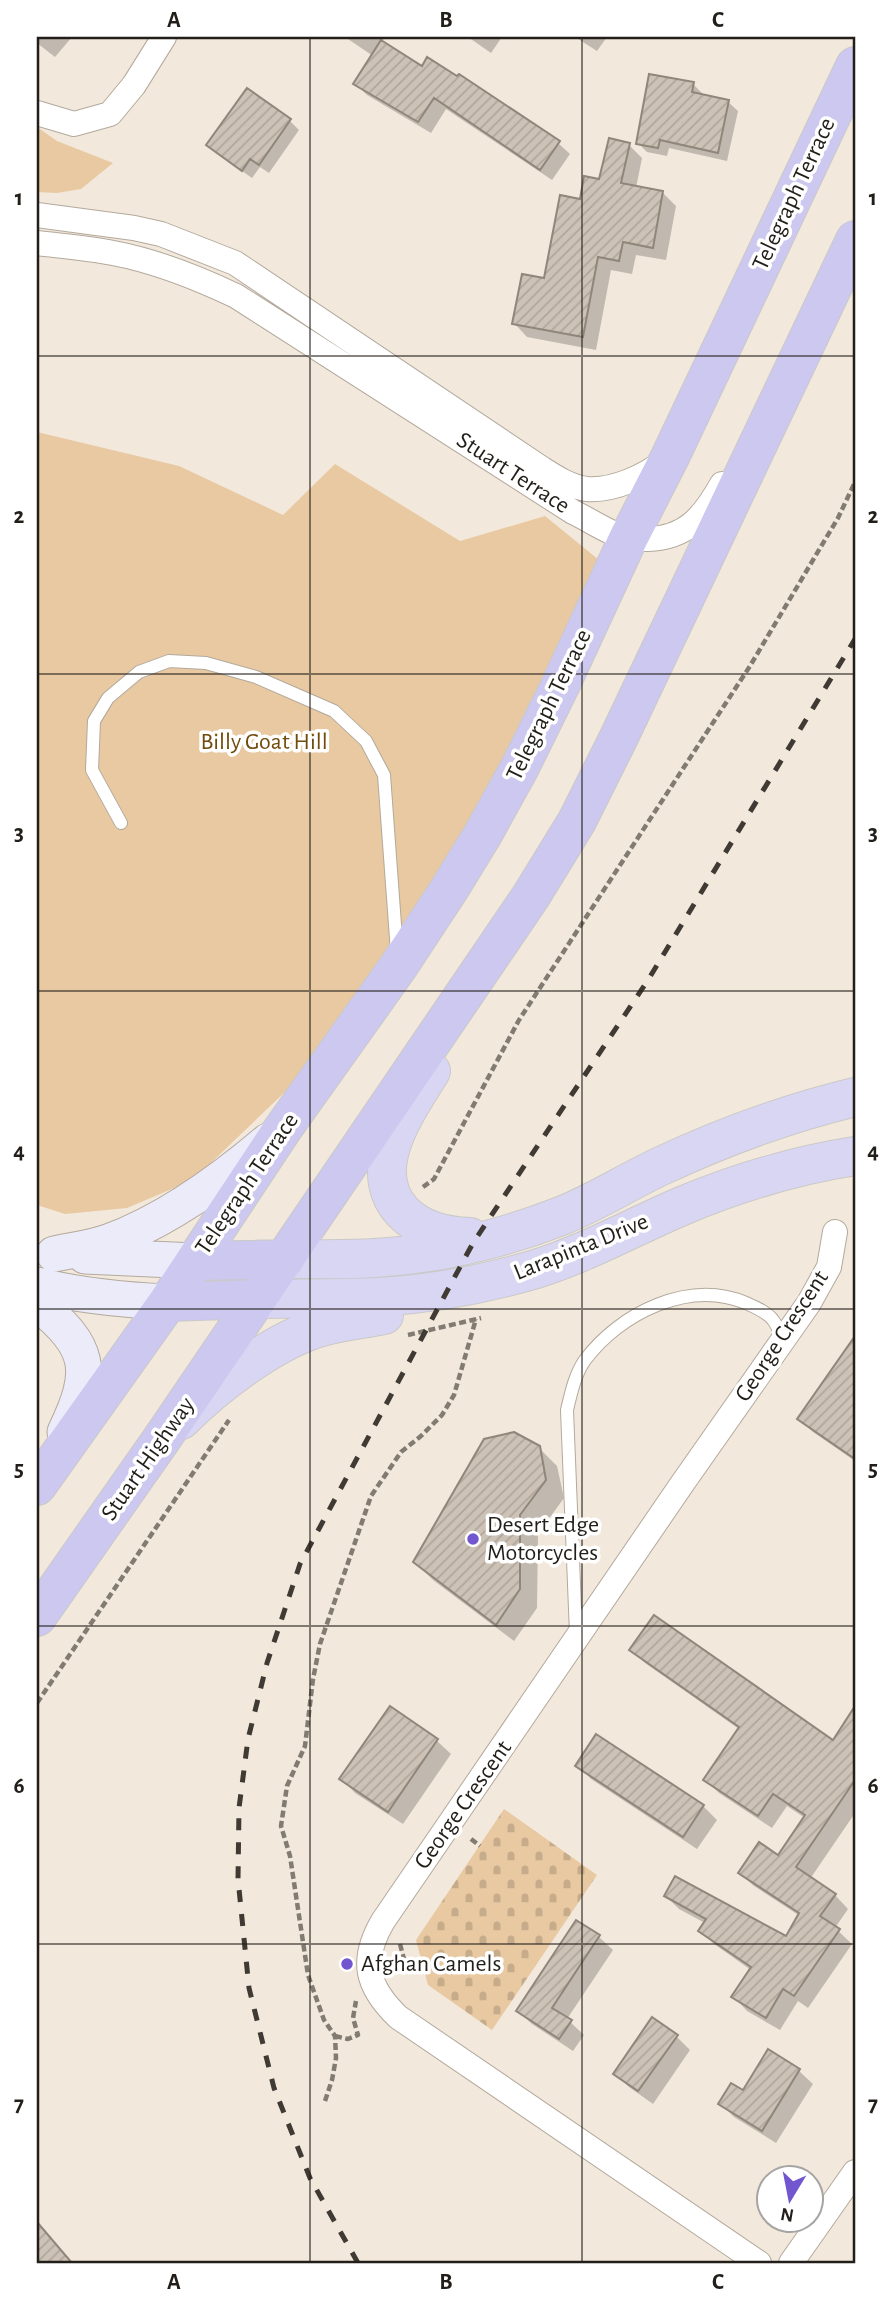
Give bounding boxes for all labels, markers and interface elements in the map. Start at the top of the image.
text: A [167,9,181,32]
text: B [439,9,453,32]
text: C [712,9,724,32]
street label: Telegraph Terrace [748,114,840,274]
text: 1 [15,187,23,210]
text: 1 [869,187,877,210]
street label: Stuart Terrace [452,428,574,518]
text: 2 [14,505,25,528]
text: 2 [868,505,879,528]
street label: Telegraph Terrace [502,626,596,784]
park label: Billy Goat Hill [200,730,328,754]
text: 3 [14,822,24,845]
text: 3 [868,822,878,845]
street label: Telegraph Terrace [191,1109,303,1259]
text: 4 [13,1140,25,1163]
text: 4 [867,1140,879,1163]
street label: Larapinta Drive [510,1209,652,1285]
street label: George Crescent [731,1266,833,1406]
street label: Stuart Highway [97,1393,199,1525]
text: 5 [14,1458,24,1481]
text: 5 [868,1458,878,1481]
place label: Desert Edge Motorcycles [487,1513,599,1565]
marker: Desert Edge Motorcycles [465,1531,481,1547]
street label: George Crescent [410,1736,516,1874]
text: 6 [13,1775,25,1798]
text: 6 [867,1775,879,1798]
place label: Afghan Camels [361,1952,501,1976]
marker: Afghan Camels [339,1956,355,1972]
text: 7 [14,2093,24,2116]
text: 7 [868,2093,878,2116]
north arrow [756,2164,826,2234]
text: N [779,2204,795,2225]
text: A [167,2271,181,2294]
text: B [439,2271,453,2294]
text: C [712,2271,724,2294]

